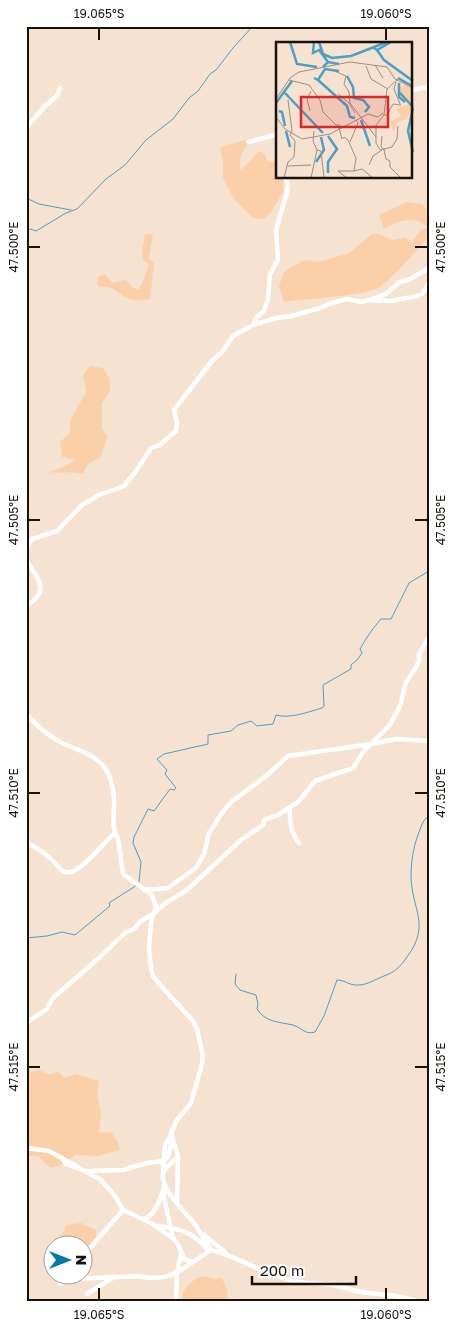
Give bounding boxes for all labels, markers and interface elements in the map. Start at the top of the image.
text: 19.065°S [74,6,125,21]
text: 19.060°S [360,6,412,21]
inset map [276,42,412,179]
text: 47.500°E [6,221,21,273]
text: 47.500°E [433,221,448,273]
text: 47.505°E [6,495,21,545]
text: 47.505°E [433,495,448,545]
text: 47.510°E [6,768,21,818]
text: 47.510°E [433,768,448,818]
text: 47.515°E [6,1042,21,1092]
text: 47.515°E [433,1042,448,1092]
north arrow [42,1236,92,1286]
scale bar [252,1253,356,1285]
text: N [73,1255,90,1265]
text: 200 m [260,1261,304,1279]
text: 19.065°S [74,1307,125,1322]
text: 19.060°S [360,1307,412,1322]

